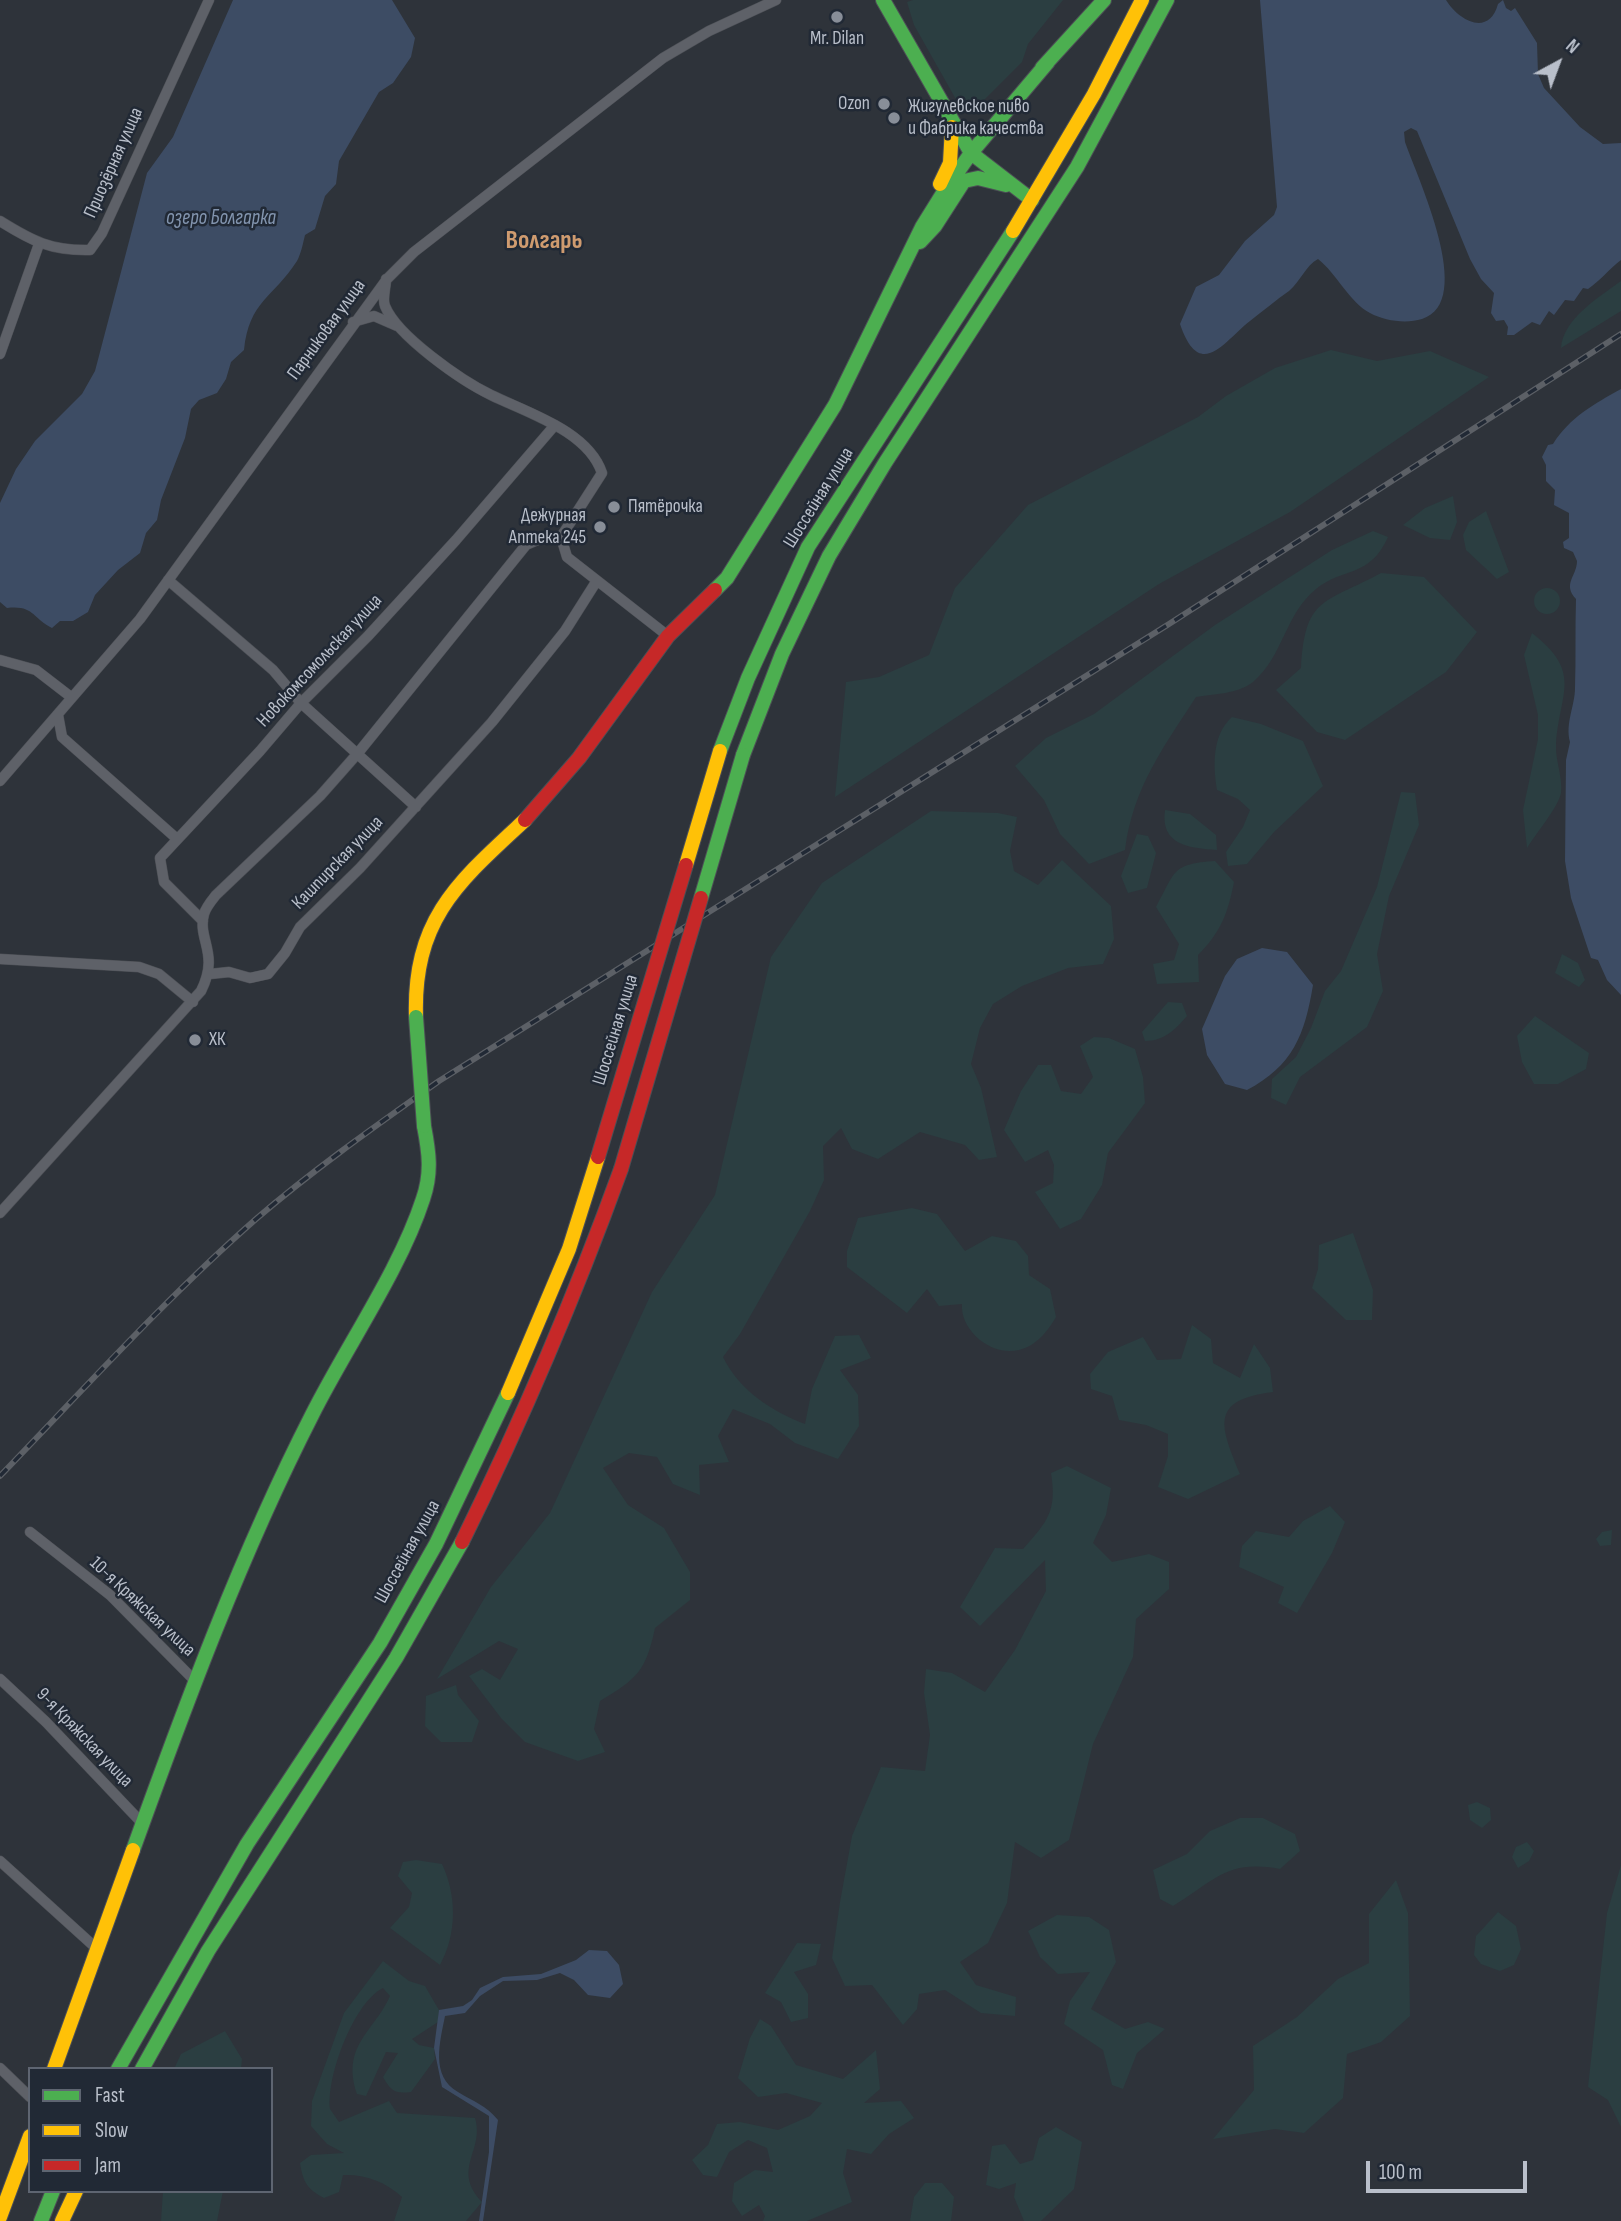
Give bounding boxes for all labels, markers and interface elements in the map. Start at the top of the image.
marker: Mr. Dilan [829,9,845,25]
place label: Mr. Dilan [810,28,864,50]
north arrow [1523,28,1593,98]
text: N [1561,35,1583,59]
place label: Ozon [838,93,870,115]
marker: Ozon [876,96,892,112]
place label: Жигулевское пиво и Фабрика качества [908,96,1044,140]
street label: Приозёрная улица [80,104,148,222]
marker: Жигулевское пиво и Фабрика качества [886,110,902,126]
water label: озеро Болгарка [166,206,276,232]
district label: Волгарь [506,225,582,257]
street label: Парниковая улица [283,275,371,385]
street label: Шоссейная улица [779,443,859,553]
place label: Пятёрочка [628,496,703,518]
marker: Пятёрочка [606,499,622,515]
place label: Дежурная Аптека 245 [509,505,586,549]
marker: Дежурная Аптека 245 [592,519,608,535]
street label: Новокомсомольская улица [253,590,387,732]
street label: Кашпирская улица [288,811,388,915]
street label: Шоссейная улица [588,972,644,1088]
place label: ХК [209,1029,226,1051]
marker: ХК [187,1032,203,1048]
street label: Шоссейная улица [370,1496,446,1608]
street label: 10-я Кряжская улица [84,1552,200,1662]
street label: 9-я Кряжская улица [31,1684,137,1792]
legend [28,2067,273,2193]
text: Fast [95,2083,125,2108]
text: Slow [95,2118,128,2143]
scale bar [1369,2148,1530,2192]
text: Jam [95,2153,121,2178]
text: 100 m [1379,2160,1422,2185]

